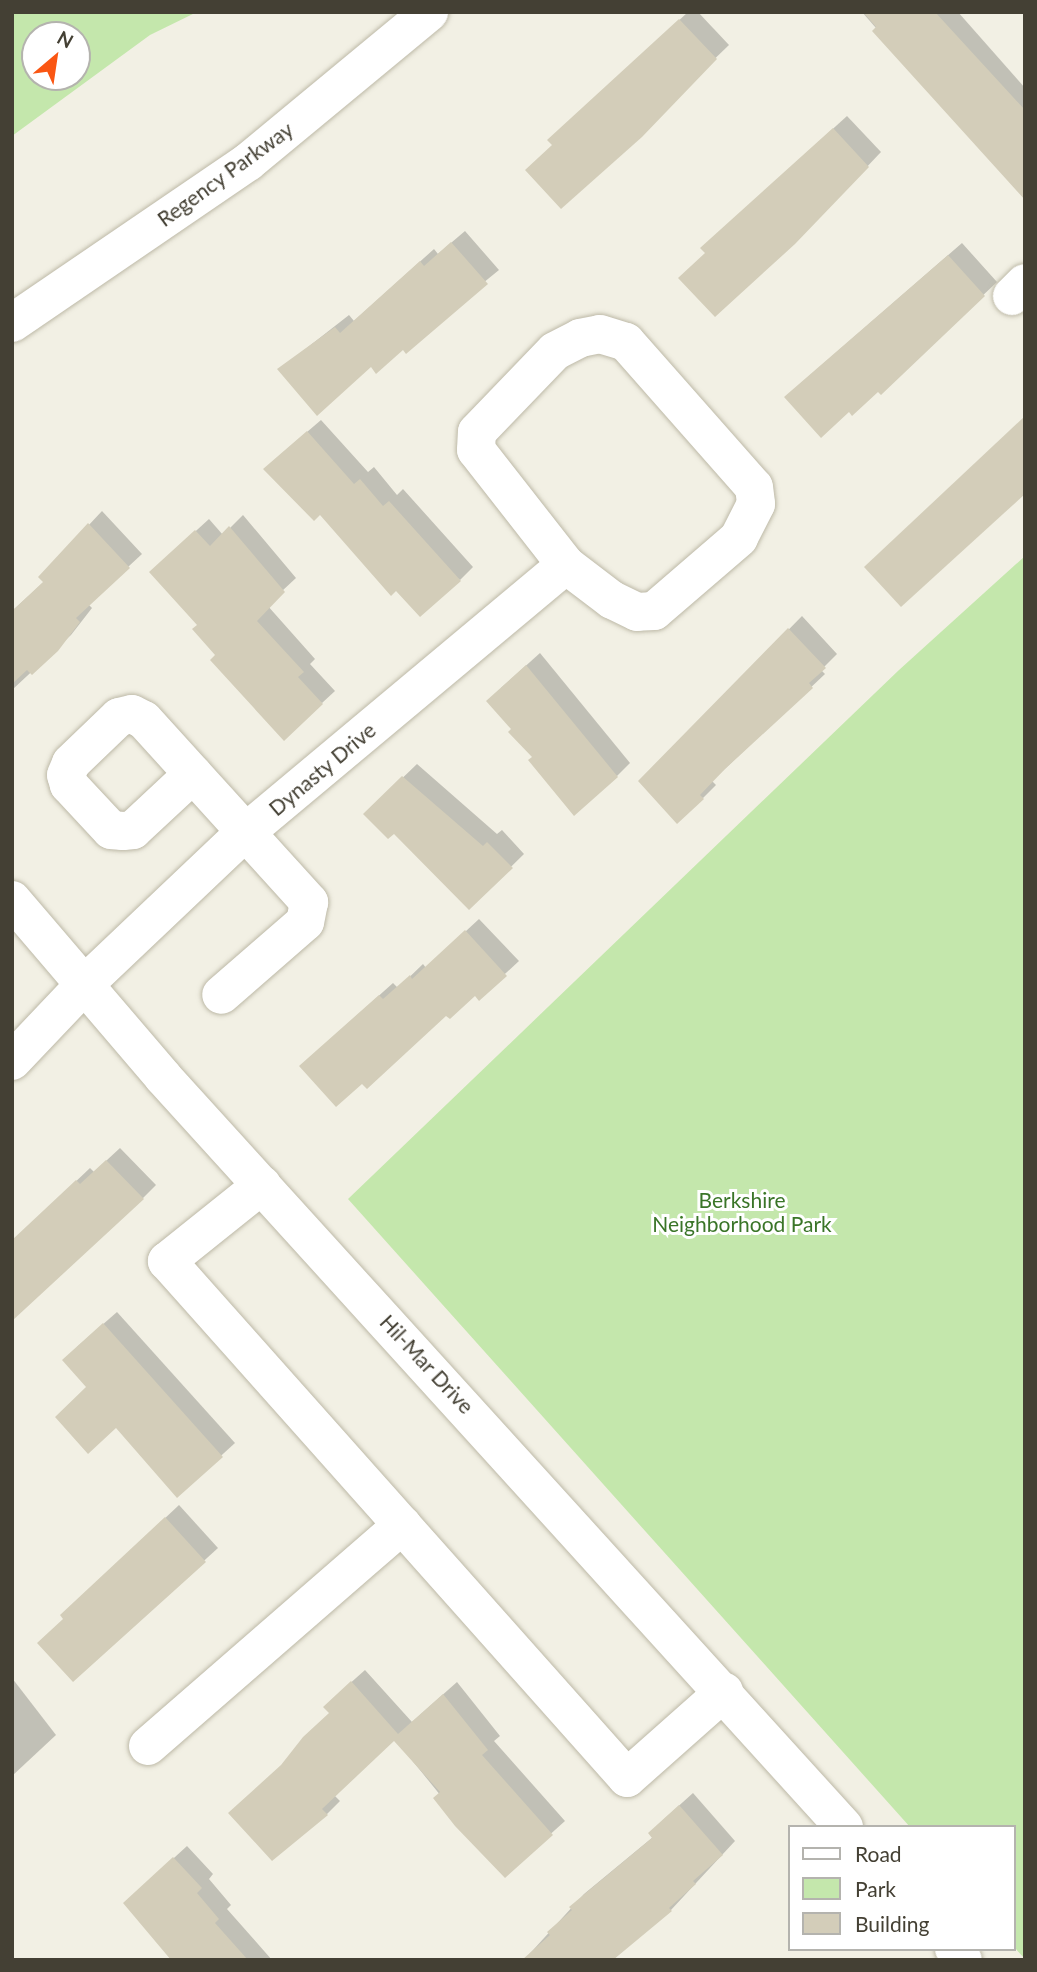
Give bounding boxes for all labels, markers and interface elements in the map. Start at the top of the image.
north arrow [21,21,91,91]
text: N [53,25,77,53]
street label: Regency Parkway [152,116,298,232]
street label: Dynasty Drive [263,717,381,821]
park label: Berkshire Neighborhood Park [652,1187,832,1237]
street label: Hil-Mar Drive [375,1309,479,1419]
legend [788,1825,1016,1951]
text: Road [855,1841,902,1866]
text: Park [855,1876,896,1901]
text: Building [855,1911,930,1936]

